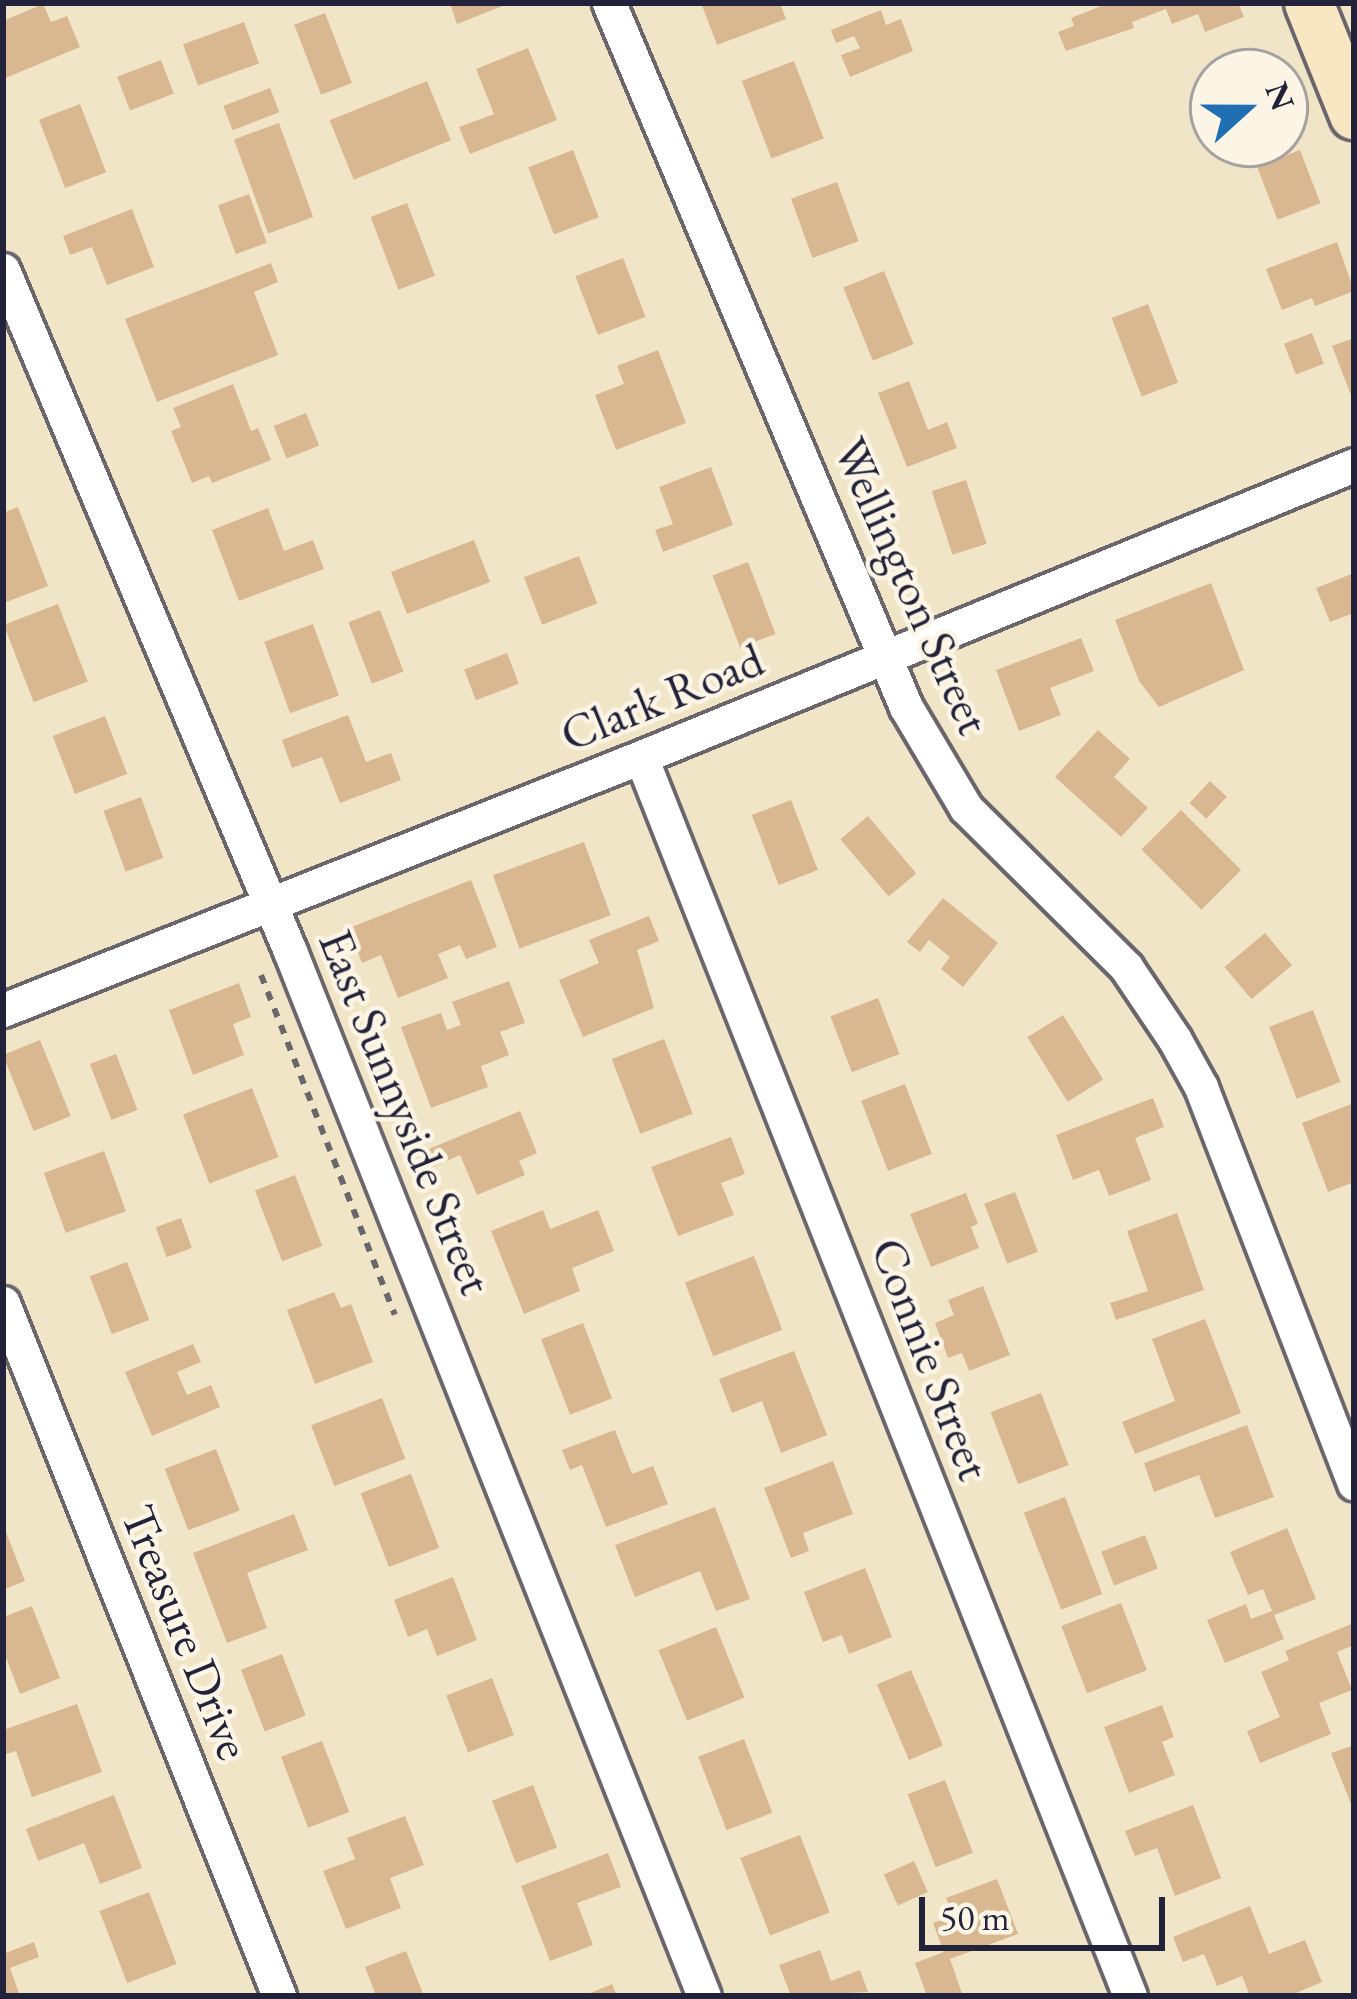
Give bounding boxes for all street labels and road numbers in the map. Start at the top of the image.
street label: Wellington Street [821,429,1003,743]
street label: Clark Road [552,630,772,764]
street label: East Sunnyside Street [307,921,505,1303]
street label: Connie Street [859,1230,1003,1488]
street label: Treasure Drive [109,1497,263,1767]

